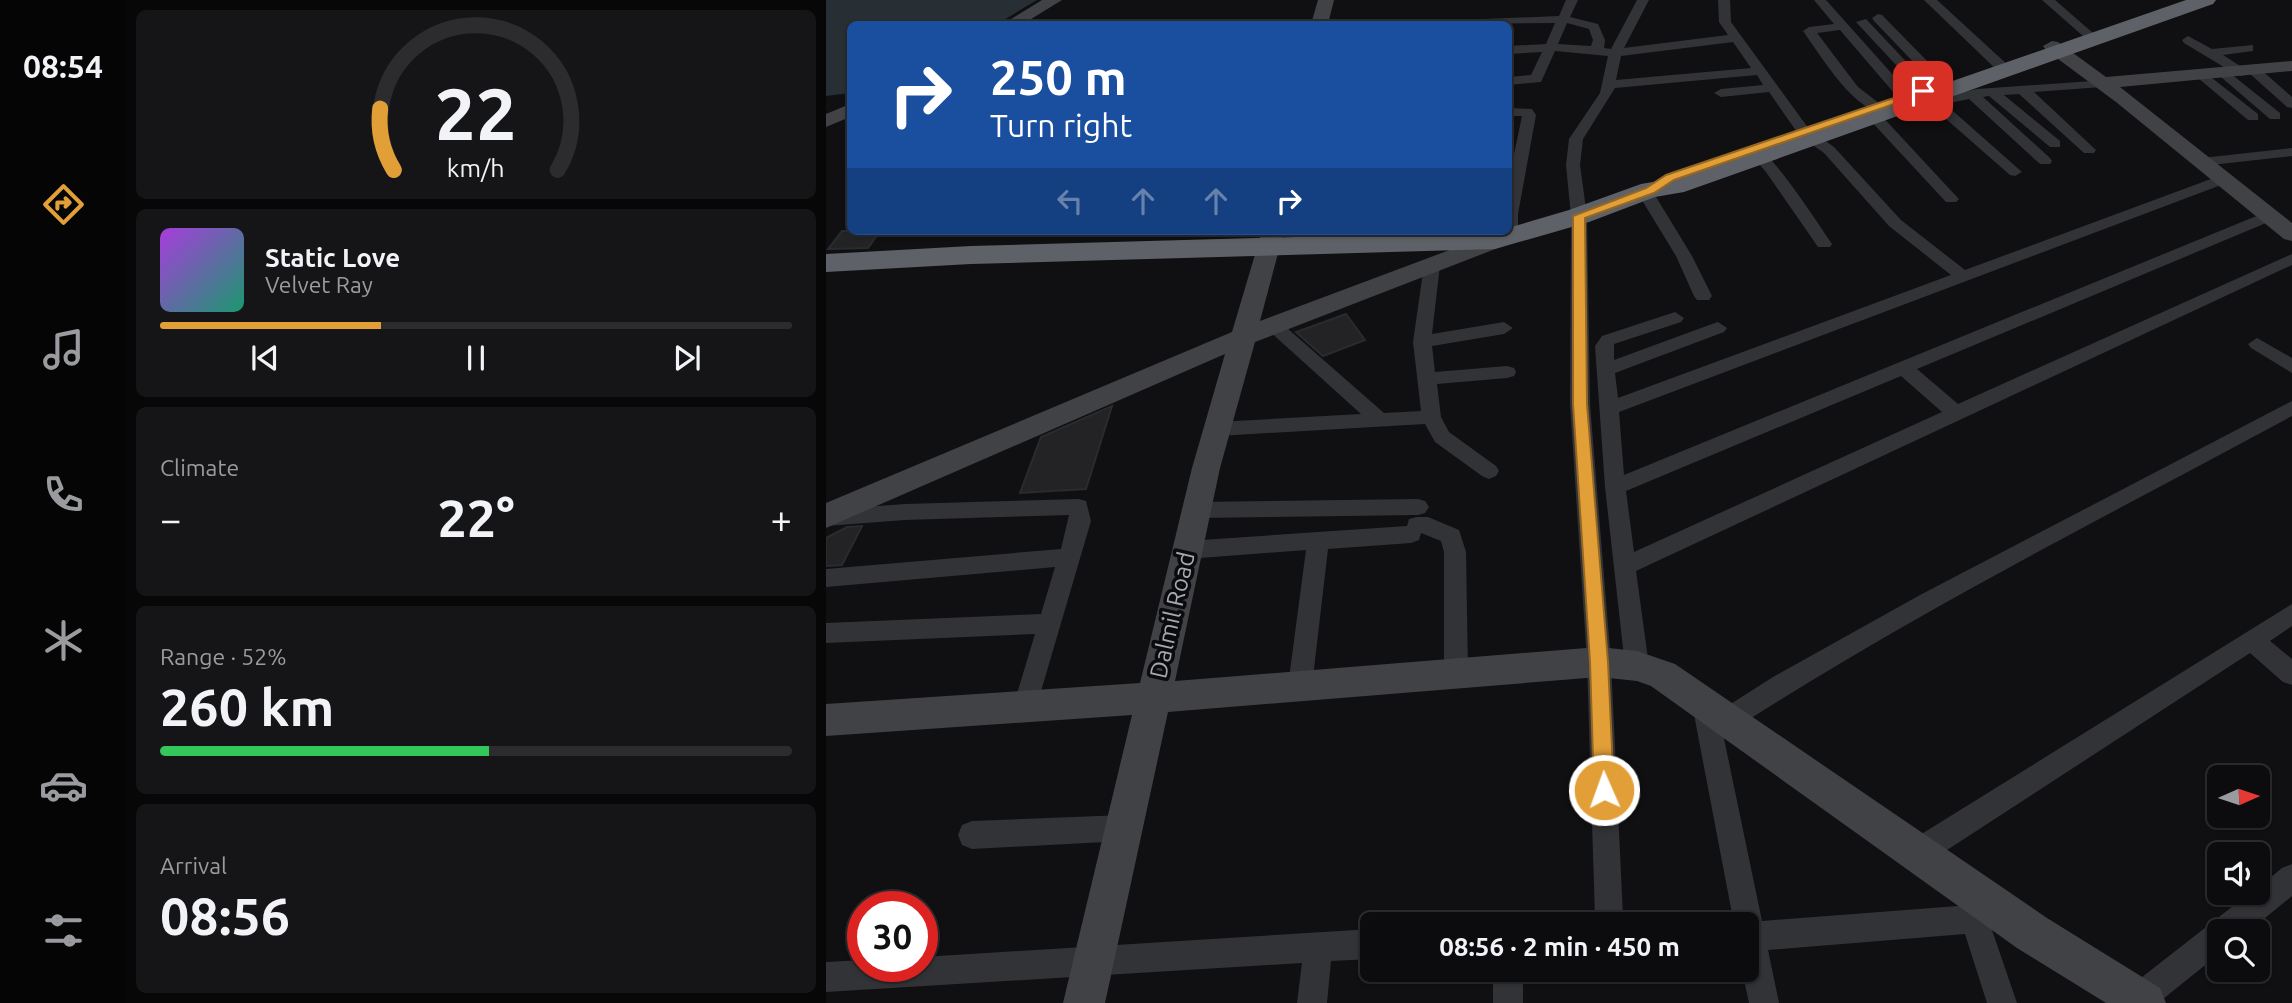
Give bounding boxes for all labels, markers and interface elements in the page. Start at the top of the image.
text: 08:54 [23,48,103,84]
icon: right [875,49,966,140]
text: 250 m [990,49,1127,104]
pin [1893,61,1953,121]
icon: arrive [1904,72,1942,110]
text: 22 [435,73,517,155]
text: Turn right [990,107,1132,143]
text: km/h [447,154,505,182]
icon: directions [39,180,88,229]
icon: left [1051,182,1089,220]
icon: ahead [1124,182,1162,220]
icon: ahead [1197,182,1235,220]
icon: right [1270,182,1308,220]
text: Static Love [265,243,400,272]
text: Velvet Ray [265,272,373,297]
icon: music [39,325,88,374]
icon: previous [246,339,284,377]
icon: pause [457,339,495,377]
icon: next [668,339,706,377]
text: Climate [160,455,239,480]
icon: phone [39,470,88,519]
text: 22° [437,489,515,547]
text: − [160,498,181,540]
text: + [771,498,792,540]
street label: Dalmil Road [1144,549,1200,681]
icon: climate [39,616,88,665]
text: Range · 52% [160,644,287,669]
text: 260 km [160,678,334,736]
position arrow [1567,753,1641,827]
icon: car [39,761,88,810]
north arrow [2207,765,2270,828]
map controls [2207,765,2270,982]
button: sound [2207,842,2270,905]
text: Arrival [160,853,227,878]
text: 08:56 [160,887,290,945]
speed limit sign: 30 [847,891,938,982]
icon: filters [39,906,88,955]
button: search [2207,919,2270,982]
text: 08:56 · 2 min · 450 m [1439,932,1680,961]

